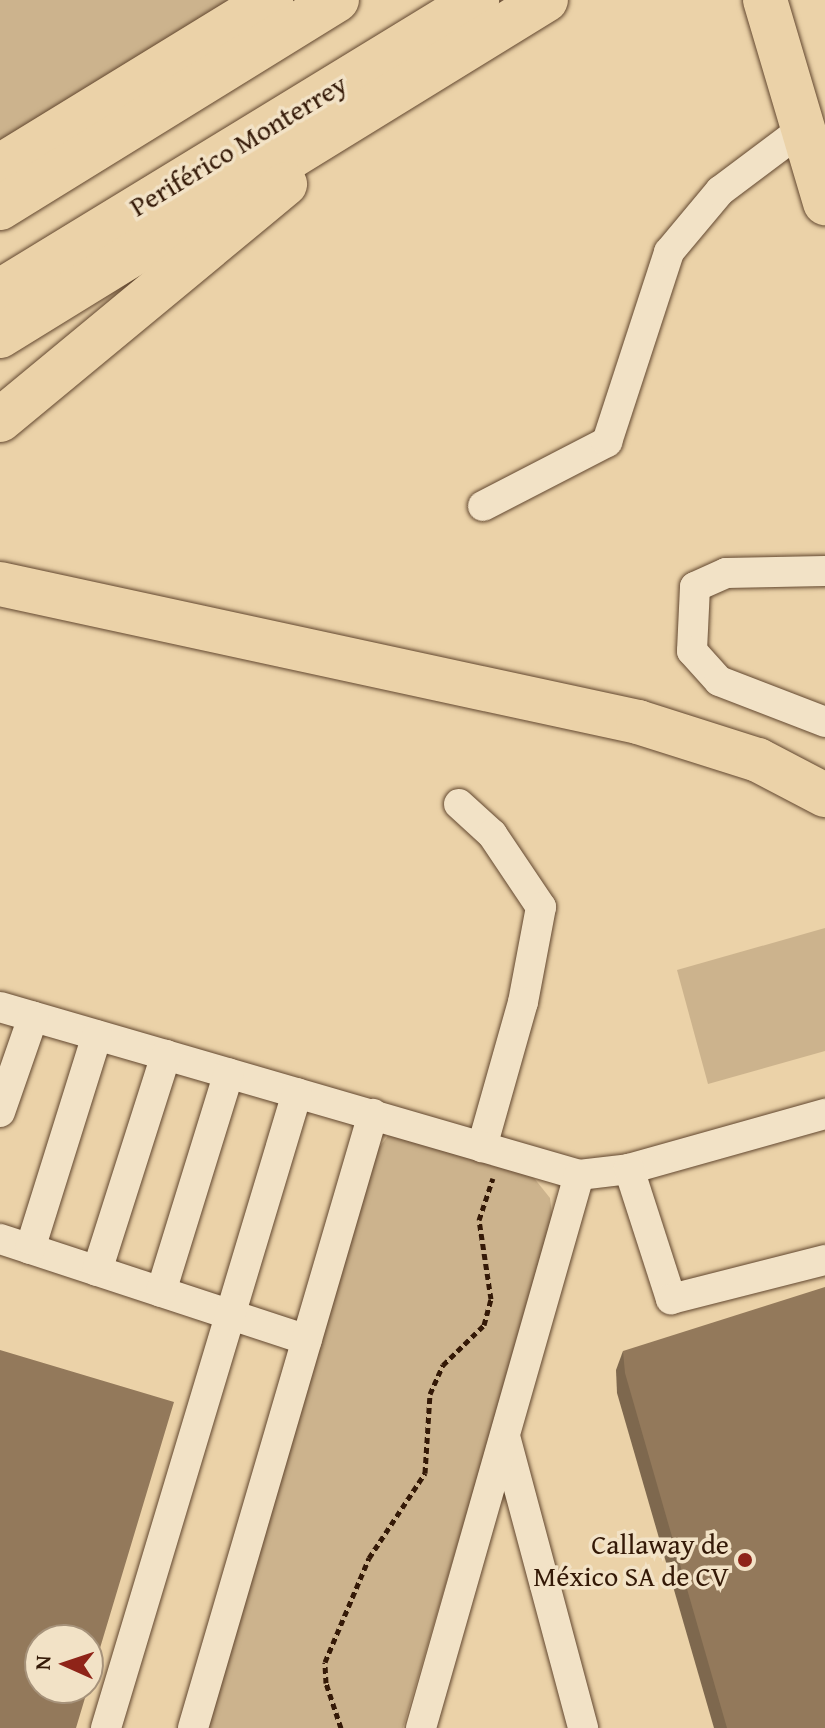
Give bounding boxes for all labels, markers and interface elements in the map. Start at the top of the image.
street label: Periférico Monterrey [123,67,353,223]
place label: Callaway de México SA de CV [533,1527,729,1593]
marker: Callaway de México SA de CV [736,1551,754,1569]
north arrow [24,1624,104,1704]
text: N [26,1655,58,1671]

